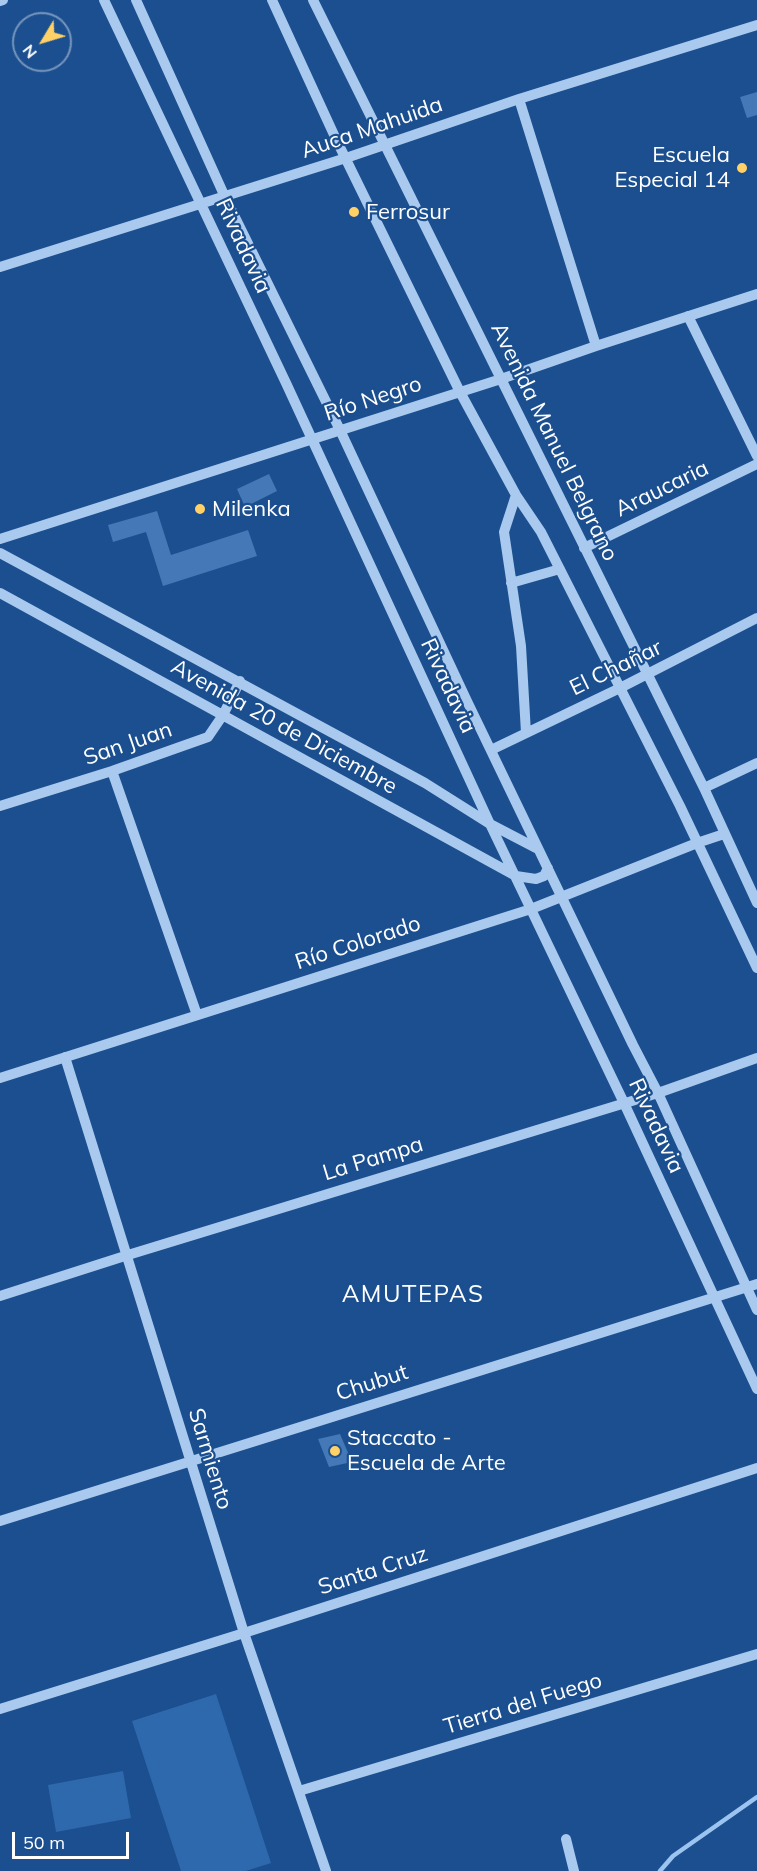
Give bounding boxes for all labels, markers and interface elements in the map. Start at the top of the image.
north arrow [12,12,72,72]
text: N [18,41,41,63]
street label: Auca Mahuida [298,91,446,165]
place label: Escuela Especial 14 [614,142,730,194]
marker: Escuela Especial 14 [735,161,749,175]
street label: Rivadavia [210,194,276,298]
place label: Ferrosur [366,199,450,225]
marker: Ferrosur [347,205,361,219]
street label: Avenida Manuel Belgrano [485,319,623,565]
street label: Río Negro [321,371,425,427]
street label: Araucaria [611,455,713,523]
place label: Milenka [212,496,291,522]
marker: Milenka [193,502,207,516]
street label: Rivadavia [415,634,481,738]
street label: El Chañar [566,634,666,702]
street label: Avenida 20 de Diciembre [166,654,402,800]
street label: San Juan [80,717,176,771]
street label: Río Colorado [292,910,424,976]
street label: Rivadavia [623,1074,689,1178]
street label: La Pampa [320,1131,426,1187]
district label: AMUTEPAS [342,1281,484,1309]
street label: Chubut [333,1359,411,1407]
street label: Sarmiento [182,1405,238,1513]
place label: Staccato - Escuela de Arte [347,1425,506,1476]
marker: Staccato - Escuela de Arte [328,1444,342,1458]
street label: Santa Cruz [315,1541,431,1601]
street label: Tierra del Fuego [441,1667,605,1741]
scale bar [15,1820,132,1858]
text: 50 m [23,1831,65,1854]

